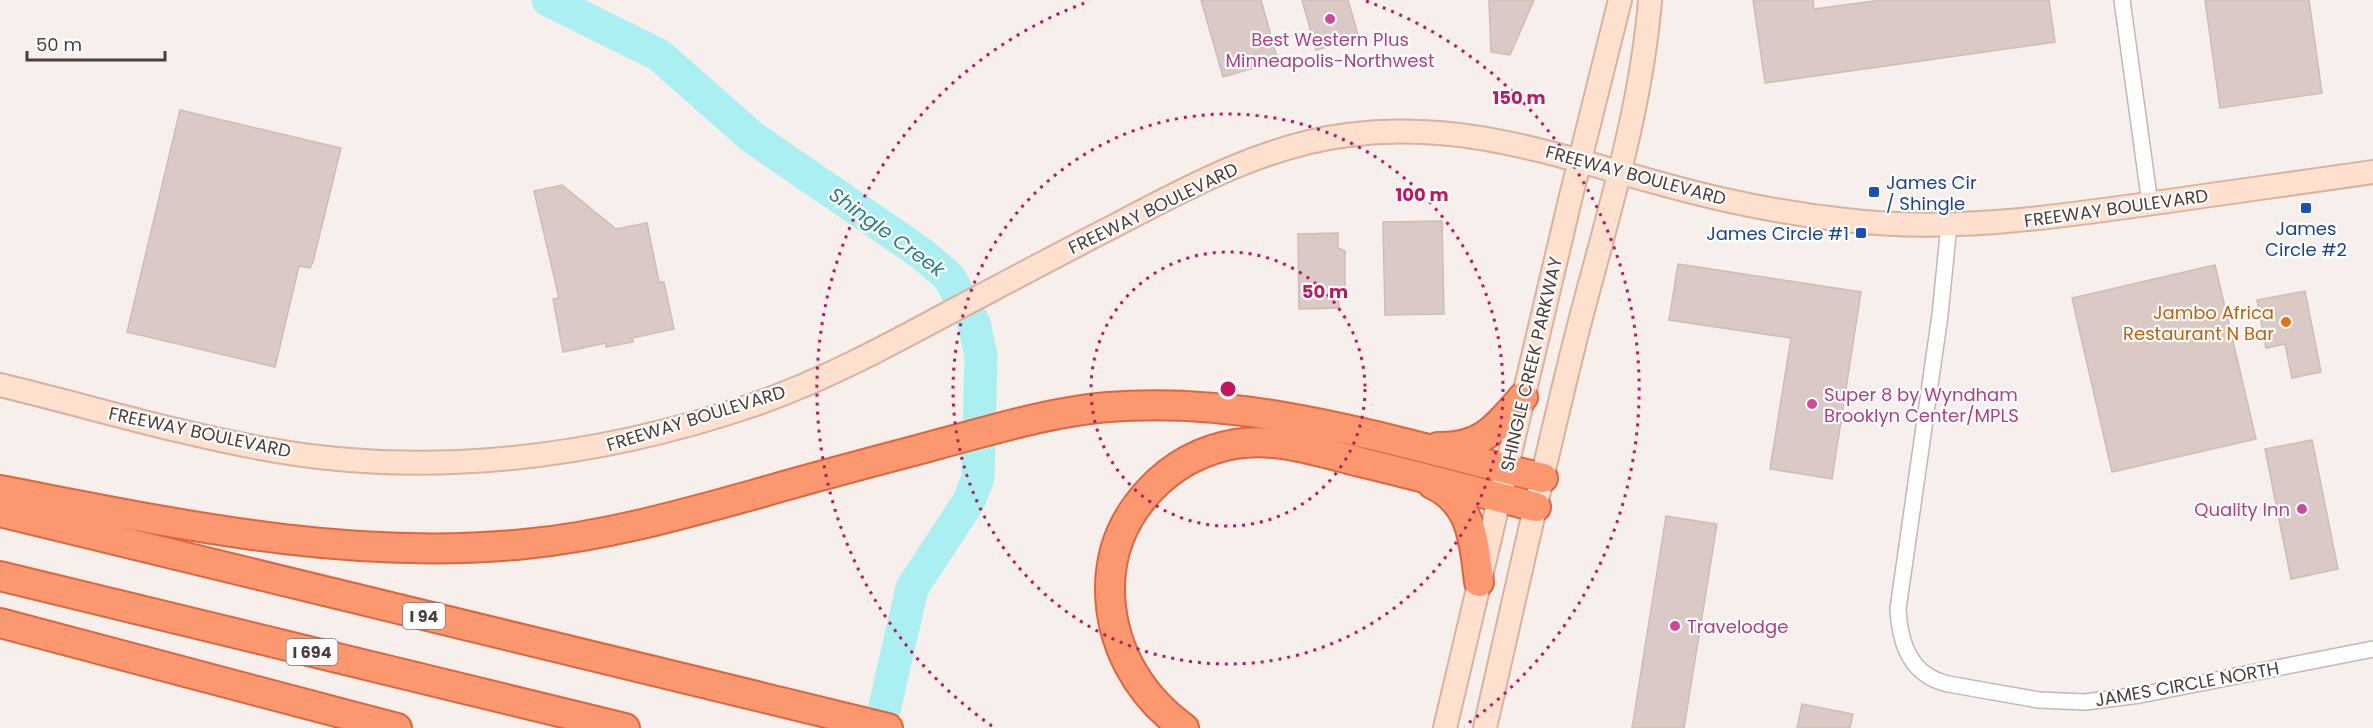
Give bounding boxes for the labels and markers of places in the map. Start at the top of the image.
marker: Best Western Plus Minneapolis-Northwest [1323,12,1337,26]
place label: Best Western Plus Minneapolis-Northwest [1226,27,1434,73]
place label: James Cir / Shingle [1886,170,1977,216]
marker: James Cir / Shingle [1867,185,1881,199]
marker: James Circle #2 [2299,201,2313,215]
place label: James Circle #2 [2265,216,2347,262]
place label: James Circle #1 [1706,221,1849,246]
marker: James Circle #1 [1854,226,1868,240]
place label: Jambo Africa Restaurant N Bar [2123,300,2274,346]
marker: Jambo Africa Restaurant N Bar [2279,315,2293,329]
centre of rings [1218,379,1238,399]
place label: Super 8 by Wyndham Brooklyn Center/MPLS [1824,382,2019,428]
marker: Super 8 by Wyndham Brooklyn Center/MPLS [1805,397,1819,411]
place label: Quality Inn [2194,497,2290,522]
marker: Quality Inn [2295,502,2309,516]
place label: Travelodge [1687,614,1788,639]
marker: Travelodge [1668,619,1682,633]

